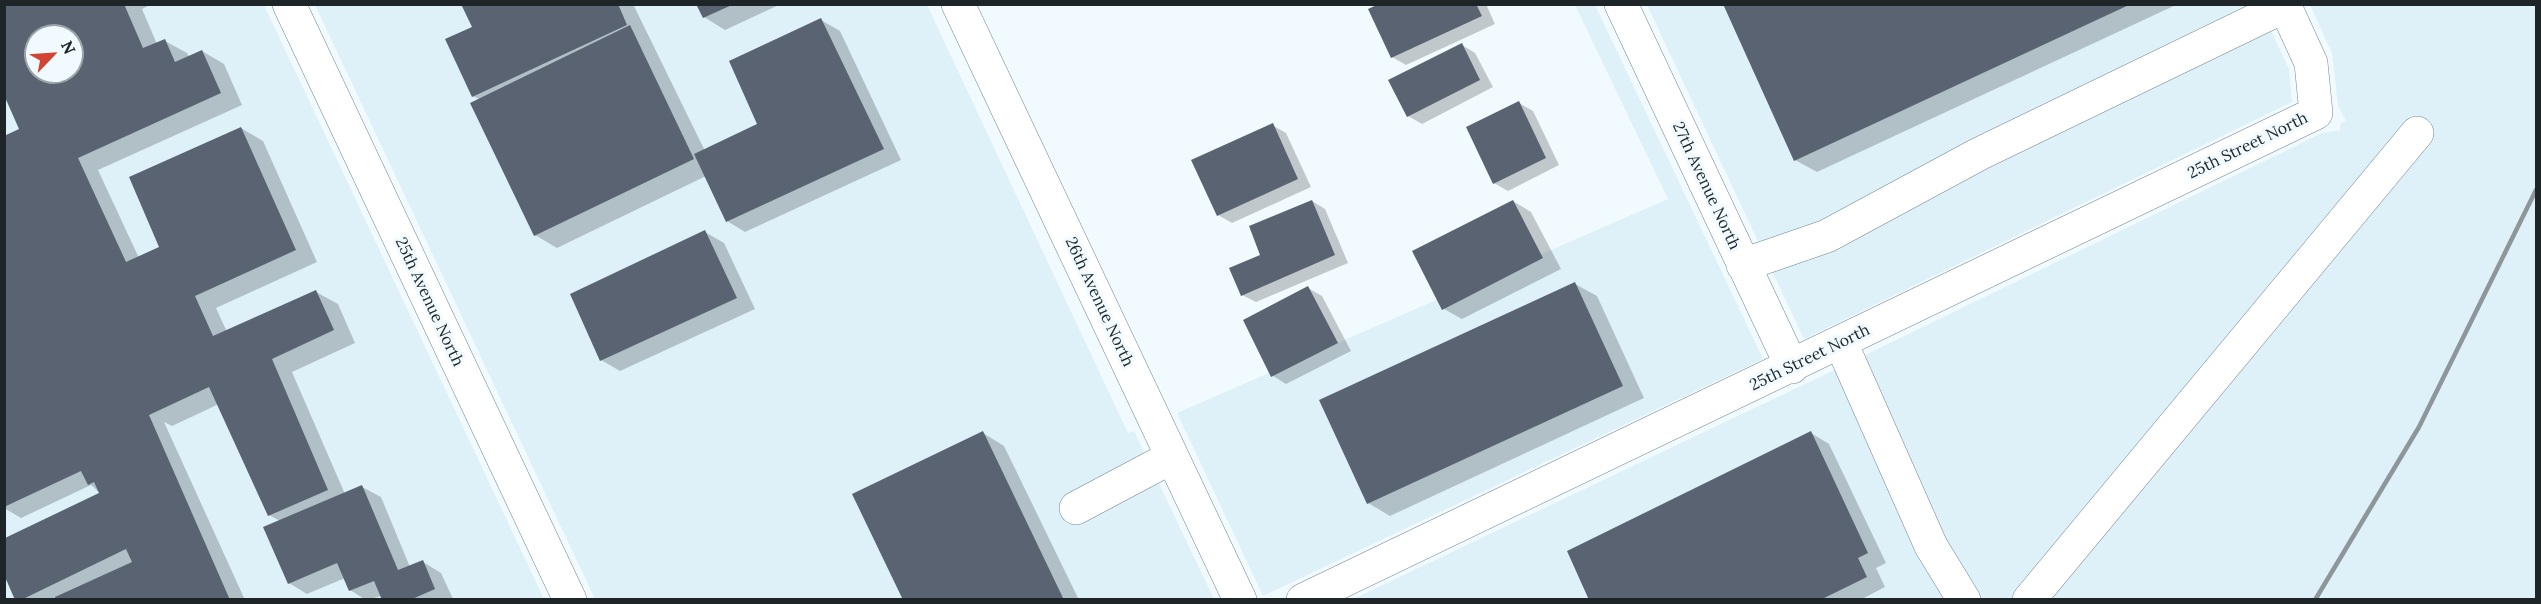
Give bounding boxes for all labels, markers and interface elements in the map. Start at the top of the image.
north arrow [24,24,84,84]
text: N [57,37,80,57]
street label: 25th Street North [2185,109,2311,183]
street label: 27th Avenue North [1668,119,1744,253]
street label: 25th Avenue North [391,234,467,370]
street label: 26th Avenue North [1061,234,1137,370]
street label: 25th Street North [1747,321,1873,395]

